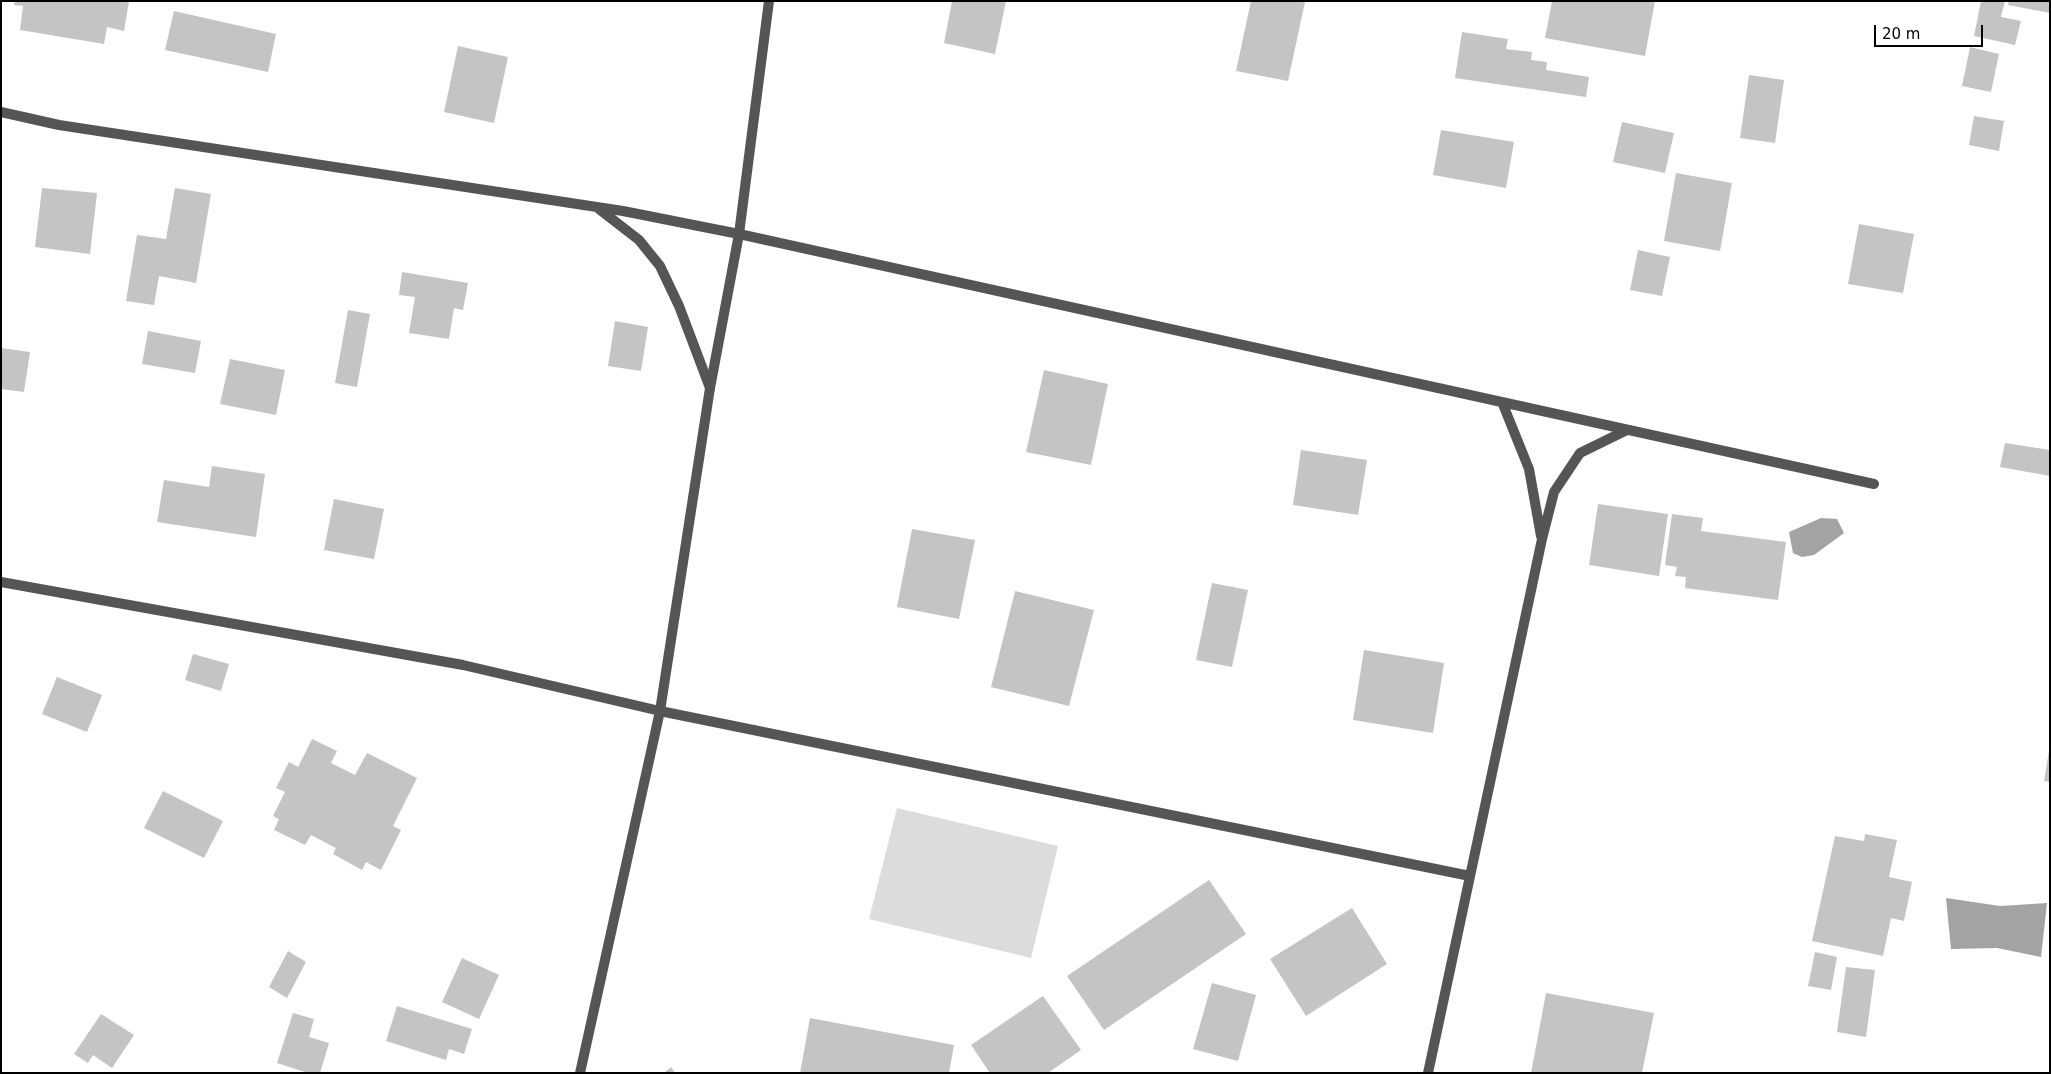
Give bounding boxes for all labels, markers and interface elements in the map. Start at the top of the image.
scale bar [1876,15,1985,47]
text: 20 m [1882,25,1920,43]

